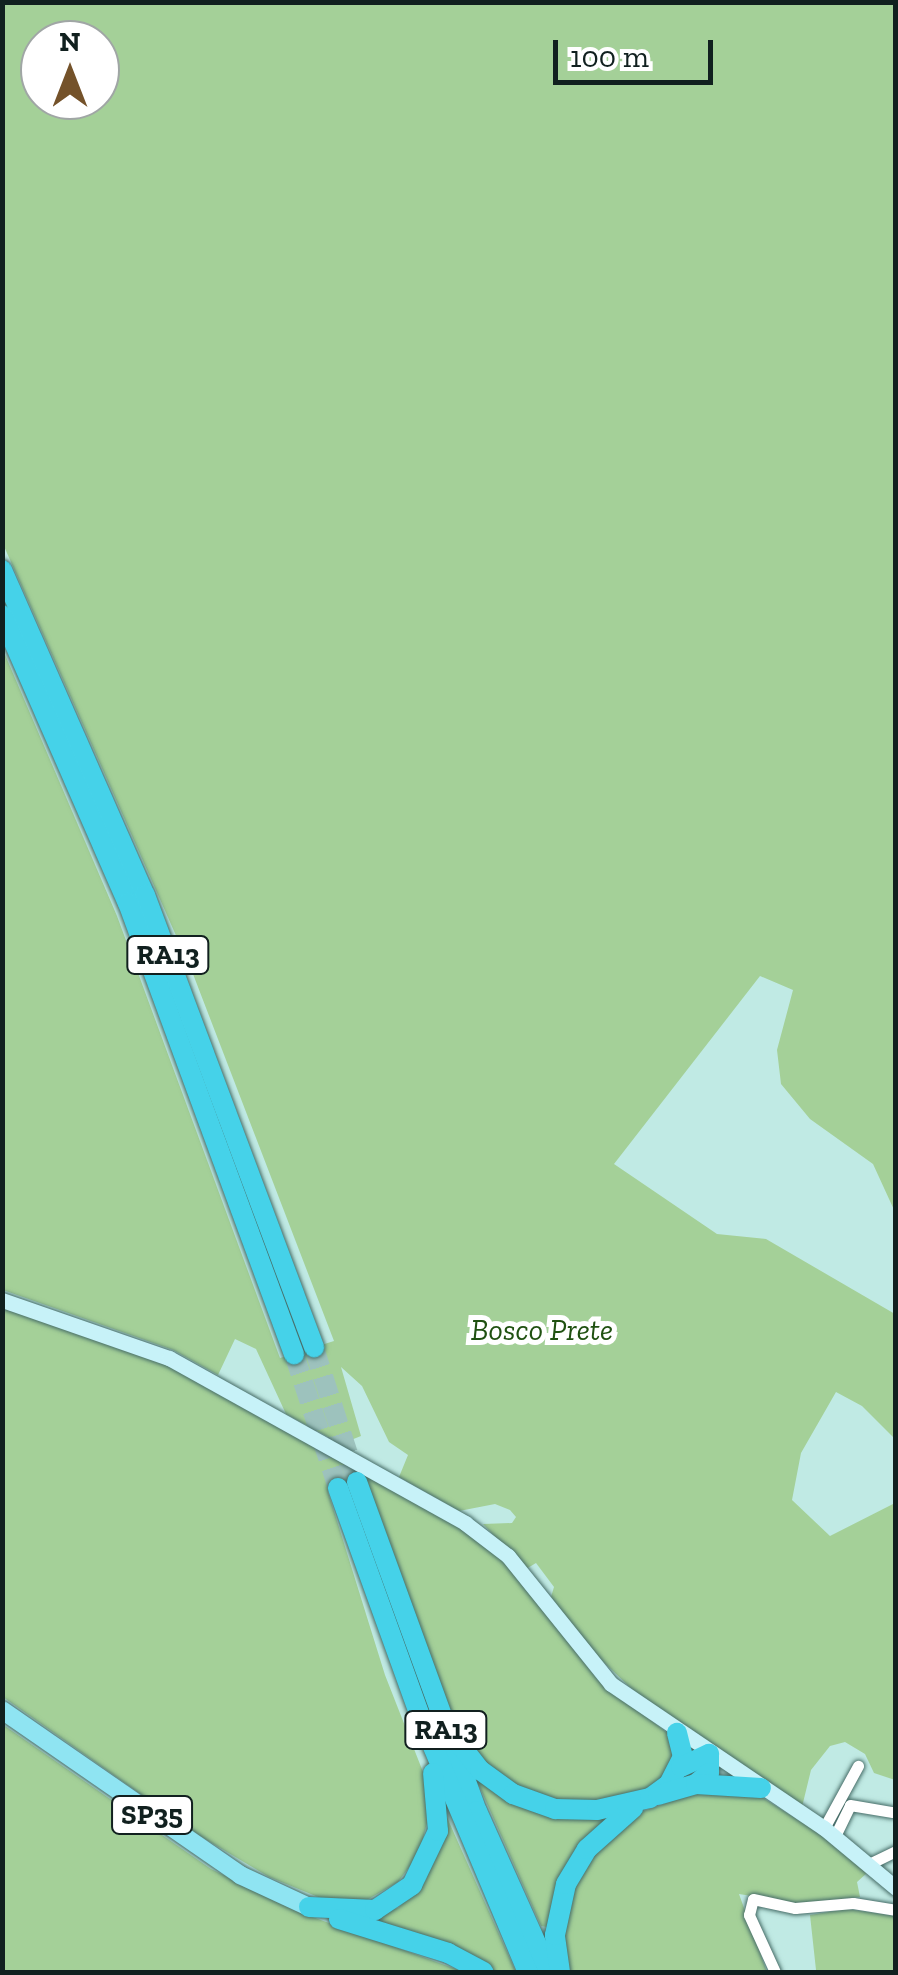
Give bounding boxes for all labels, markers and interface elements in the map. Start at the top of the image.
north arrow [20,20,120,120]
scale bar [558,20,718,82]
text: N [59,25,81,58]
text: 100 m [570,39,649,75]
road number: RA13 [126,932,210,978]
park label: Bosco Prete [471,1312,613,1348]
road number: RA13 [404,1707,488,1753]
road number: SP35 [110,1792,194,1838]

